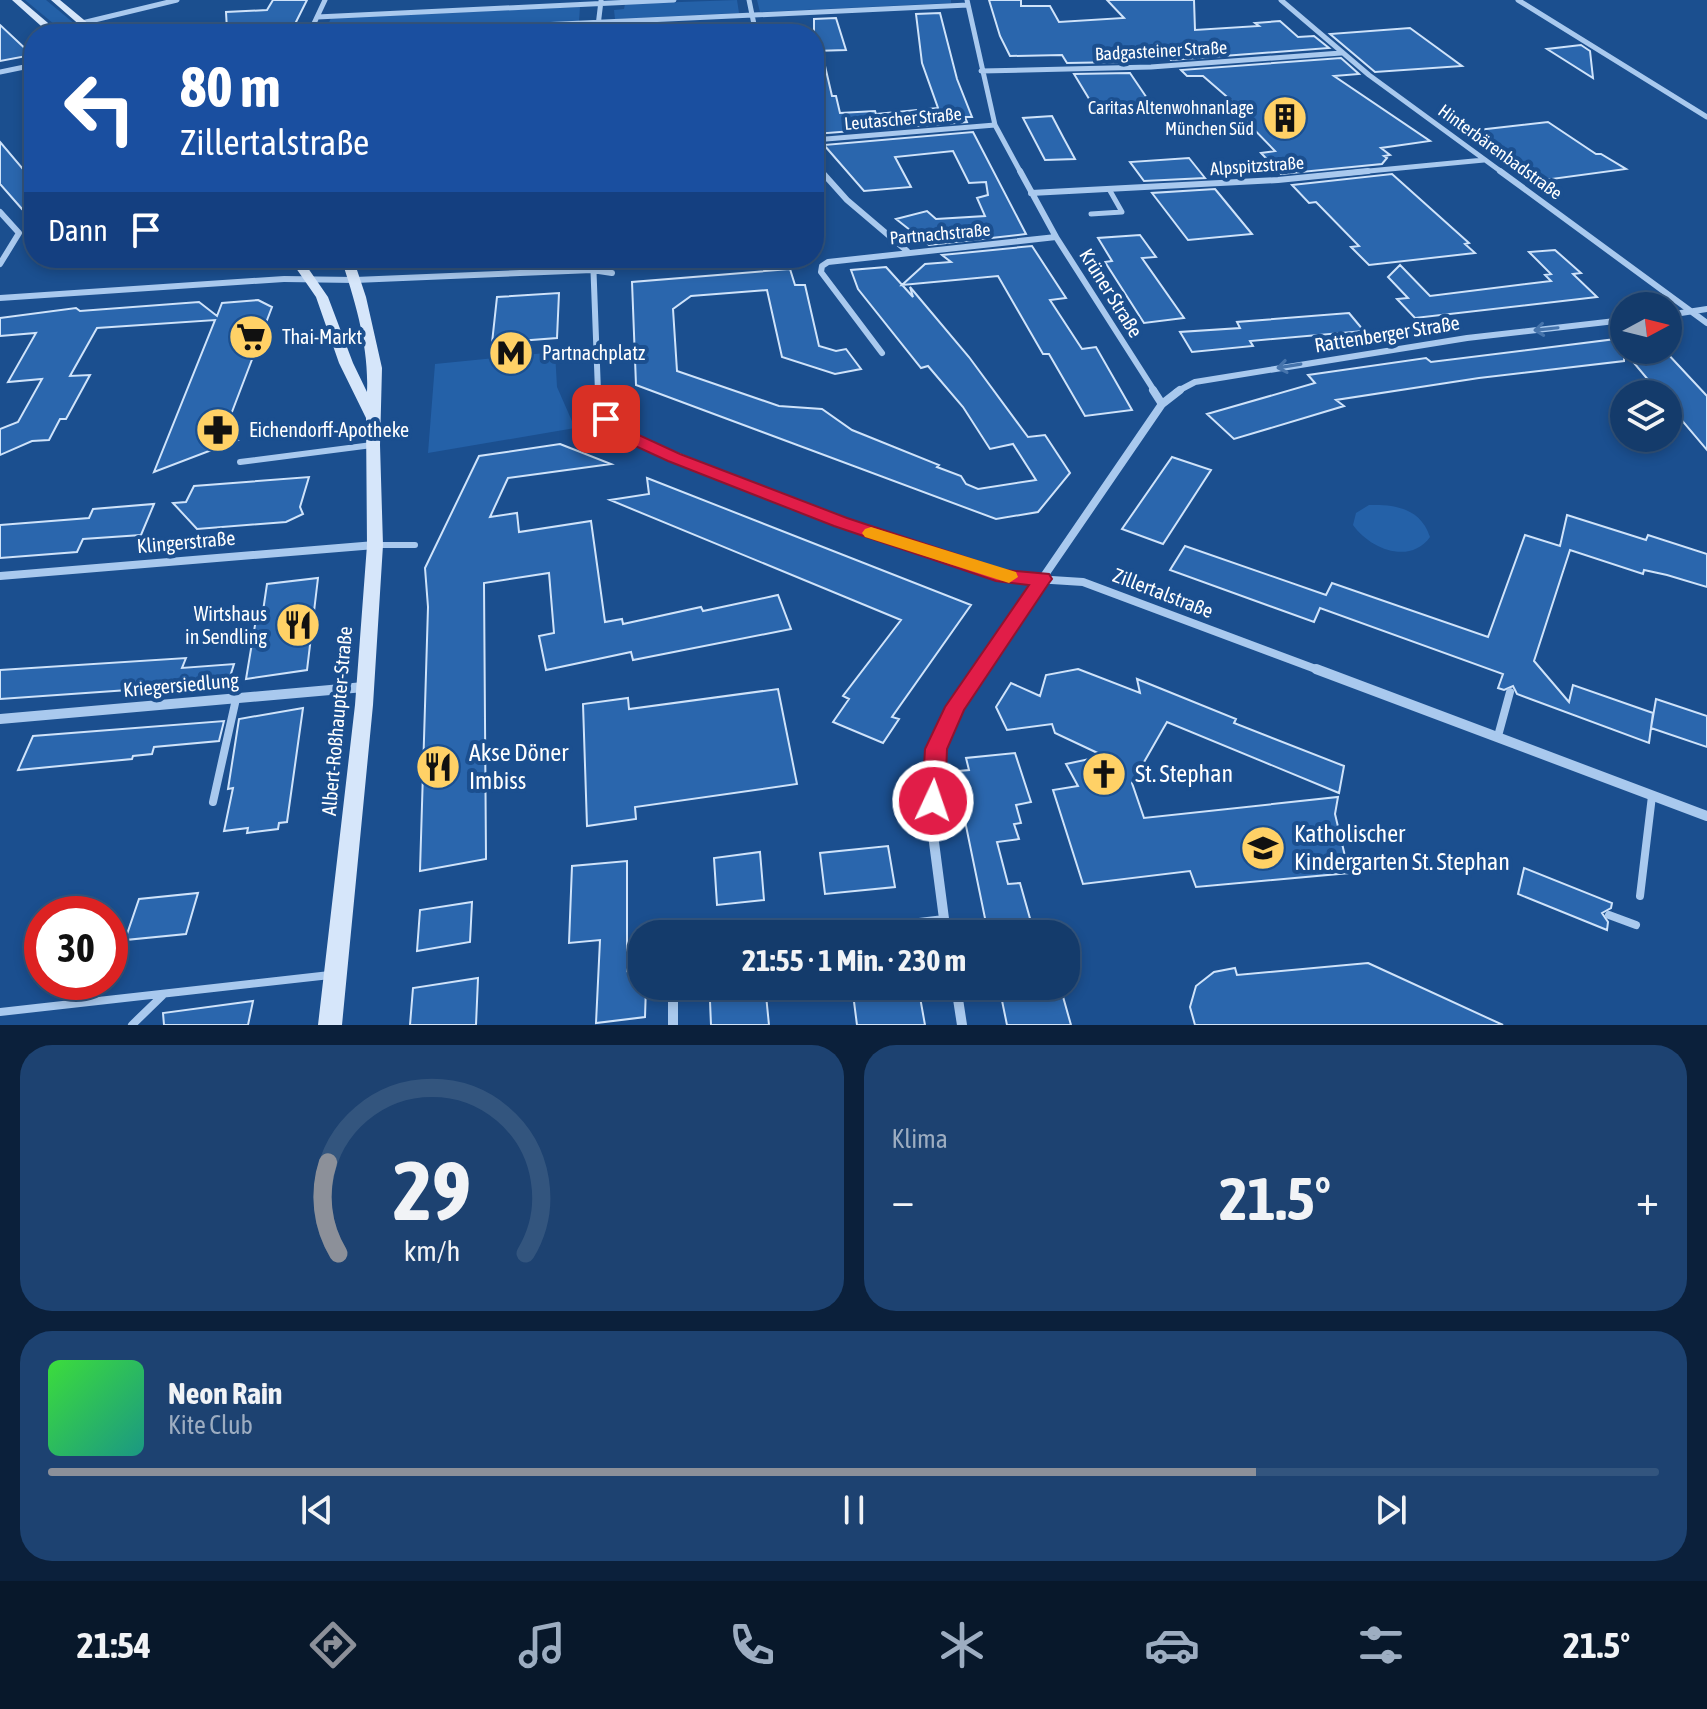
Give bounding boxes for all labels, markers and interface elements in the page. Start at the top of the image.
street label: Badgasteiner Straße [1094,37,1228,64]
text: 80 m [180,55,281,119]
icon: left [48,56,152,160]
building icon: Caritas Altenwohnanlage München Süd [1261,94,1309,142]
place label: Caritas Altenwohnanlage München Süd [1088,97,1254,139]
street label: Hinterbärenbadstraße [1434,100,1566,204]
street label: Leutascher Straße [843,103,963,134]
text: Zillertalstraße [180,121,369,163]
street label: Alpspitzstraße [1209,152,1305,179]
icon: arrive [124,208,168,252]
text: Dann [48,213,108,247]
street label: Partnachstraße [889,219,991,248]
street label: Krüner Straße [1075,244,1148,341]
north arrow [1610,292,1682,364]
map controls [1610,292,1682,452]
street label: Rattenberger Straße [1313,311,1461,356]
supermarket icon: Thai-Markt [227,313,275,361]
one-way arrow [1534,321,1560,336]
place label: Thai-Markt [282,325,362,348]
metro station icon: Partnachplatz [487,329,535,377]
place label: Partnachplatz [542,341,645,364]
one-way arrow [1277,359,1302,374]
button: layers [1610,380,1682,452]
pin [572,385,640,453]
icon: arrive [584,397,628,441]
pharmacy icon: Eichendorff-Apotheke [194,406,242,454]
place label: Eichendorff-Apotheke [249,418,409,441]
street label: Klingerstraße [136,526,236,557]
street label: Zillertalstraße [1110,563,1216,622]
restaurant icon: Wirtshaus in Sendling [274,601,322,649]
place label: Wirtshaus in Sendling [185,602,267,648]
street label: Albert-Roßhaupter-Straße [317,625,356,817]
street label: Kriegersiedlung [122,668,240,701]
place label: Akse Döner Imbiss [469,739,569,794]
restaurant icon: Akse Döner Imbiss [414,743,462,791]
church icon: St. Stephan [1080,750,1128,798]
position arrow [891,759,975,843]
place label: St. Stephan [1135,760,1233,787]
place label: Katholischer Kindergarten St. Stephan [1294,820,1510,875]
school or university icon: Katholischer Kindergarten St. Stephan [1239,824,1287,872]
speed limit sign: 30 [24,896,128,1000]
text: 21:55 · 1 Min. · 230 m [742,943,966,977]
text: Klima [892,1124,948,1154]
text: 29 [393,1142,471,1238]
text: 21.5° [1219,1164,1331,1233]
text: − [892,1174,914,1224]
text: + [1636,1174,1659,1224]
text: km/h [403,1234,460,1267]
text: Neon Rain [168,1376,282,1410]
text: Kite Club [168,1410,253,1440]
icon: previous [295,1488,339,1532]
icon: pause [832,1488,876,1532]
icon: next [1369,1488,1413,1532]
icon: directions [305,1617,361,1673]
icon: music [514,1617,570,1673]
icon: phone [724,1617,780,1673]
icon: climate [934,1617,990,1673]
icon: car [1144,1617,1200,1673]
icon: filters [1353,1617,1409,1673]
text: 21:54 [77,1624,151,1666]
text: 21.5° [1563,1624,1630,1666]

